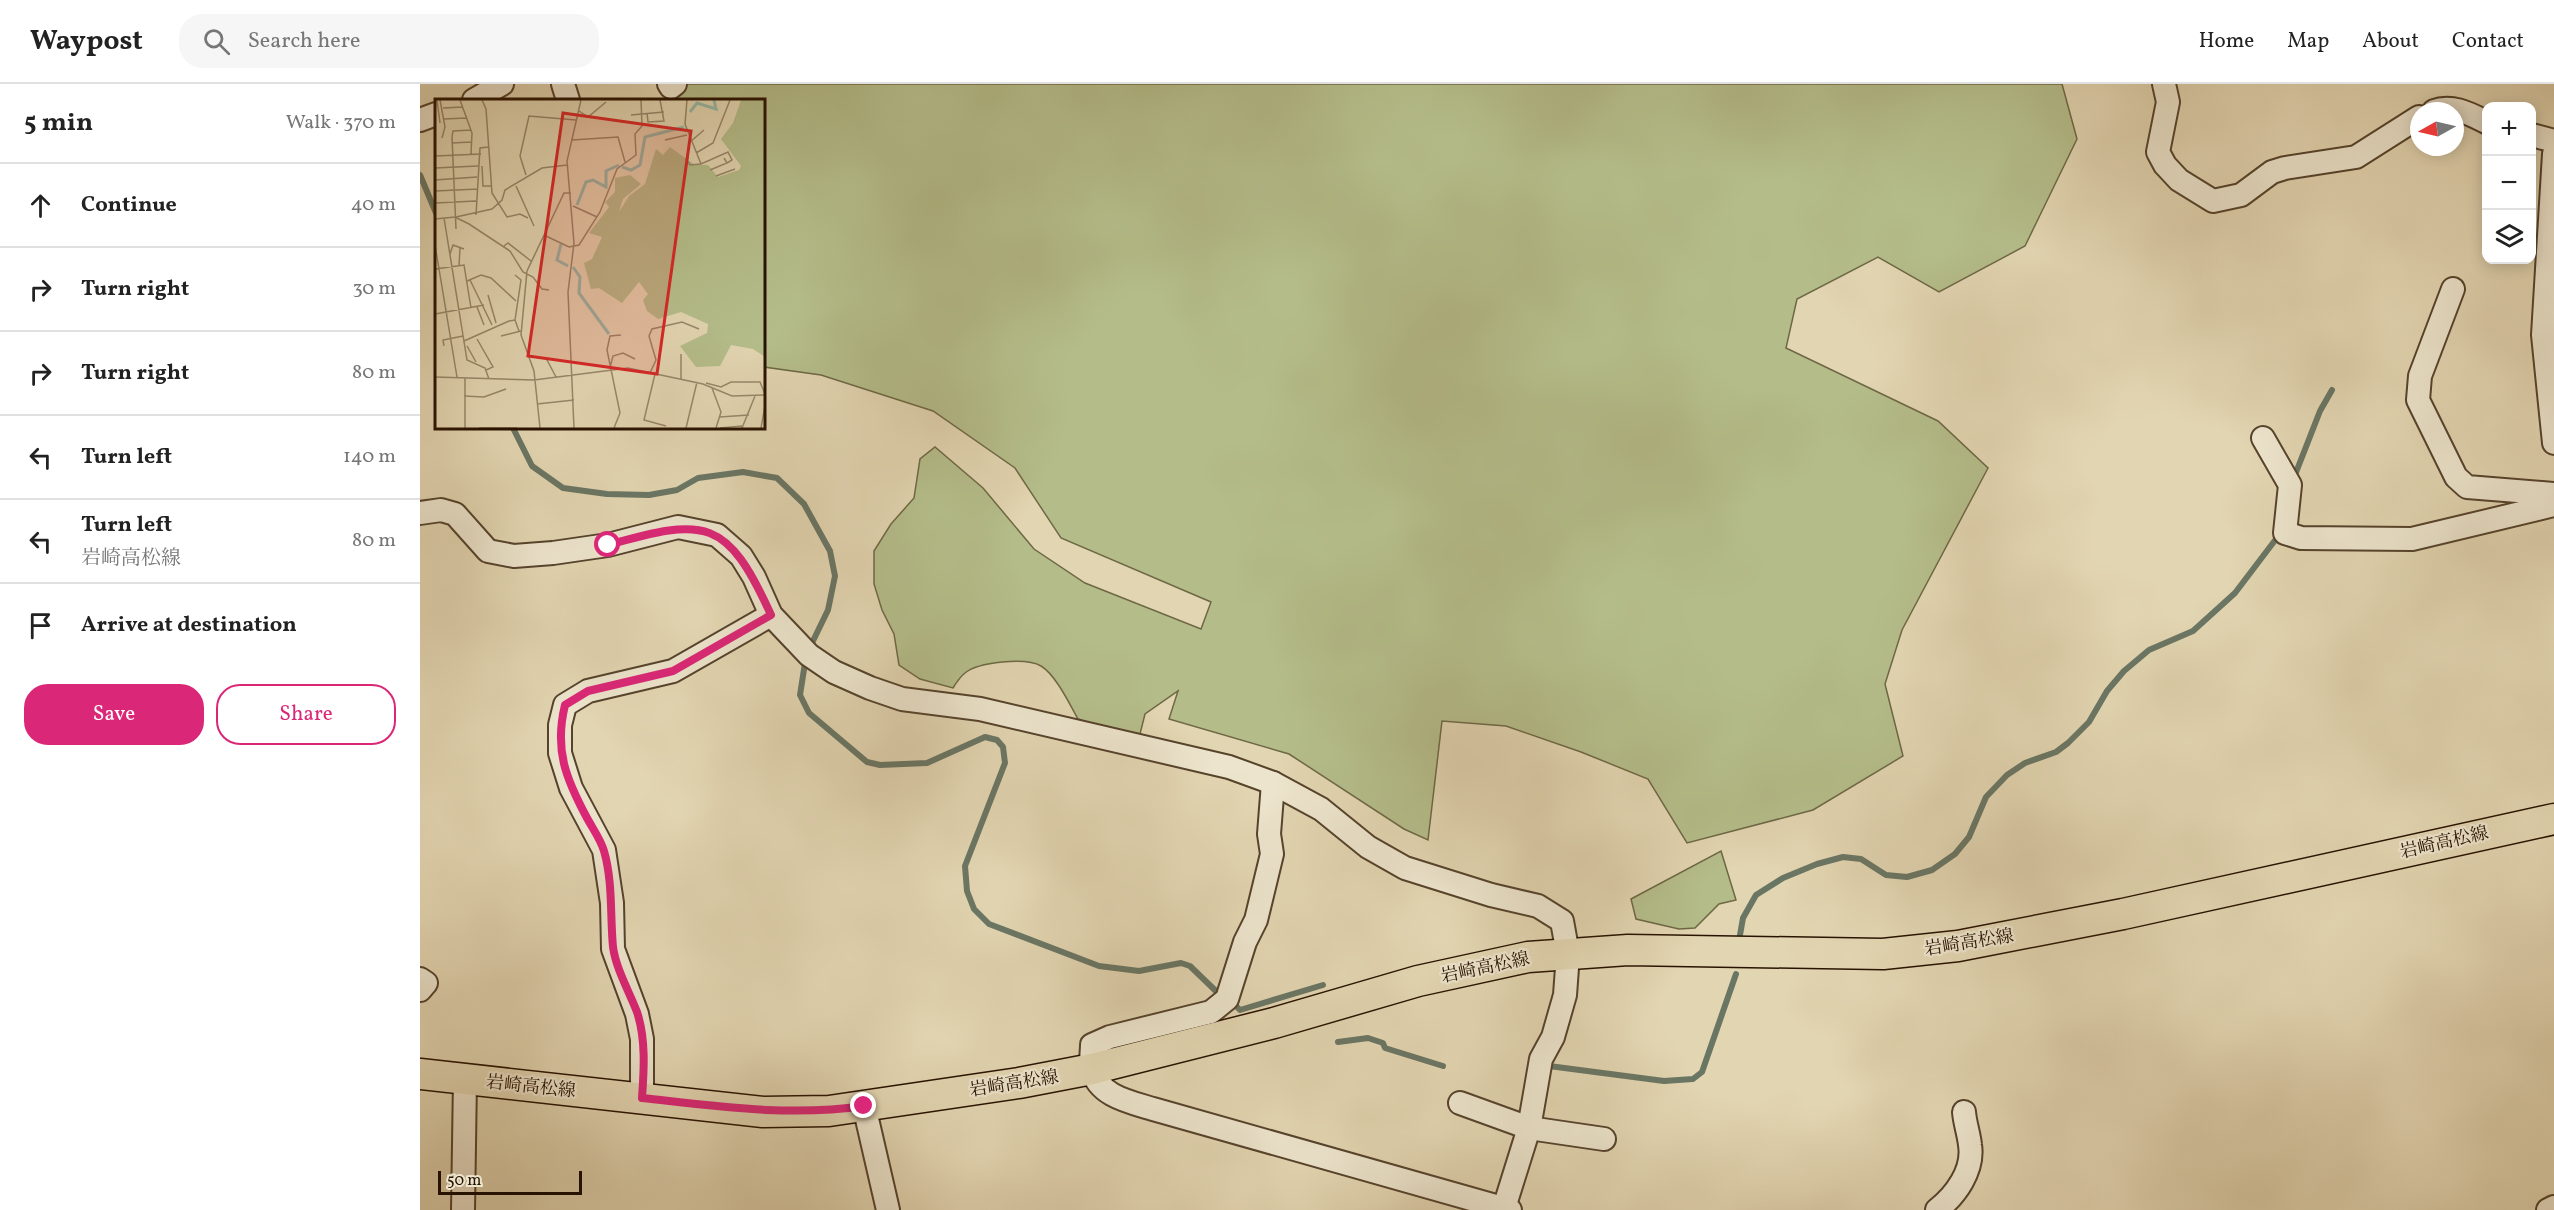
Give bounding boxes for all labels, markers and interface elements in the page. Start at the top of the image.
search box [179,14,599,68]
text: Waypost [30,22,143,61]
icon: search [200,25,233,58]
text: Search here [248,26,360,57]
text: Home [2199,27,2254,56]
text: Map [2287,27,2329,56]
text: About [2362,27,2419,56]
text: Contact [2452,27,2524,56]
inset map [435,99,765,429]
north arrow [2410,102,2464,156]
map controls [2482,102,2536,264]
button: + [2482,102,2536,156]
text: 5 min [24,105,93,141]
text: Walk · 370 m [286,109,396,137]
button: − [2482,156,2536,210]
icon: ahead [24,189,57,222]
text: Continue [81,190,177,221]
text: 40 m [351,191,396,219]
button: layers [2482,210,2536,264]
icon: right [24,273,57,306]
text: Turn right [81,274,189,305]
text: 30 m [352,275,396,303]
icon: right [24,357,57,390]
text: Turn right [81,358,189,389]
text: 80 m [352,359,396,387]
icon: left [24,441,57,474]
text: Turn left [81,442,172,473]
text: 140 m [343,443,396,471]
text: Turn left [81,510,172,541]
icon: left [24,525,57,558]
text: 80 m [352,527,396,555]
route start [594,531,620,557]
text: 岩崎高松線 [81,545,181,573]
icon: arrive [24,609,57,642]
text: Arrive at destination [81,610,297,641]
button: Save [24,684,204,745]
button: Share [216,684,396,745]
street label: 岩崎高松線 [2398,821,2491,866]
street label: 岩崎高松線 [1923,924,2016,963]
street label: 岩崎高松線 [1439,947,1532,990]
street label: 岩崎高松線 [968,1065,1061,1104]
street label: 岩崎高松線 [485,1070,577,1105]
route end [850,1092,876,1118]
scale bar [438,1168,582,1196]
text: 50 m [447,1170,481,1192]

